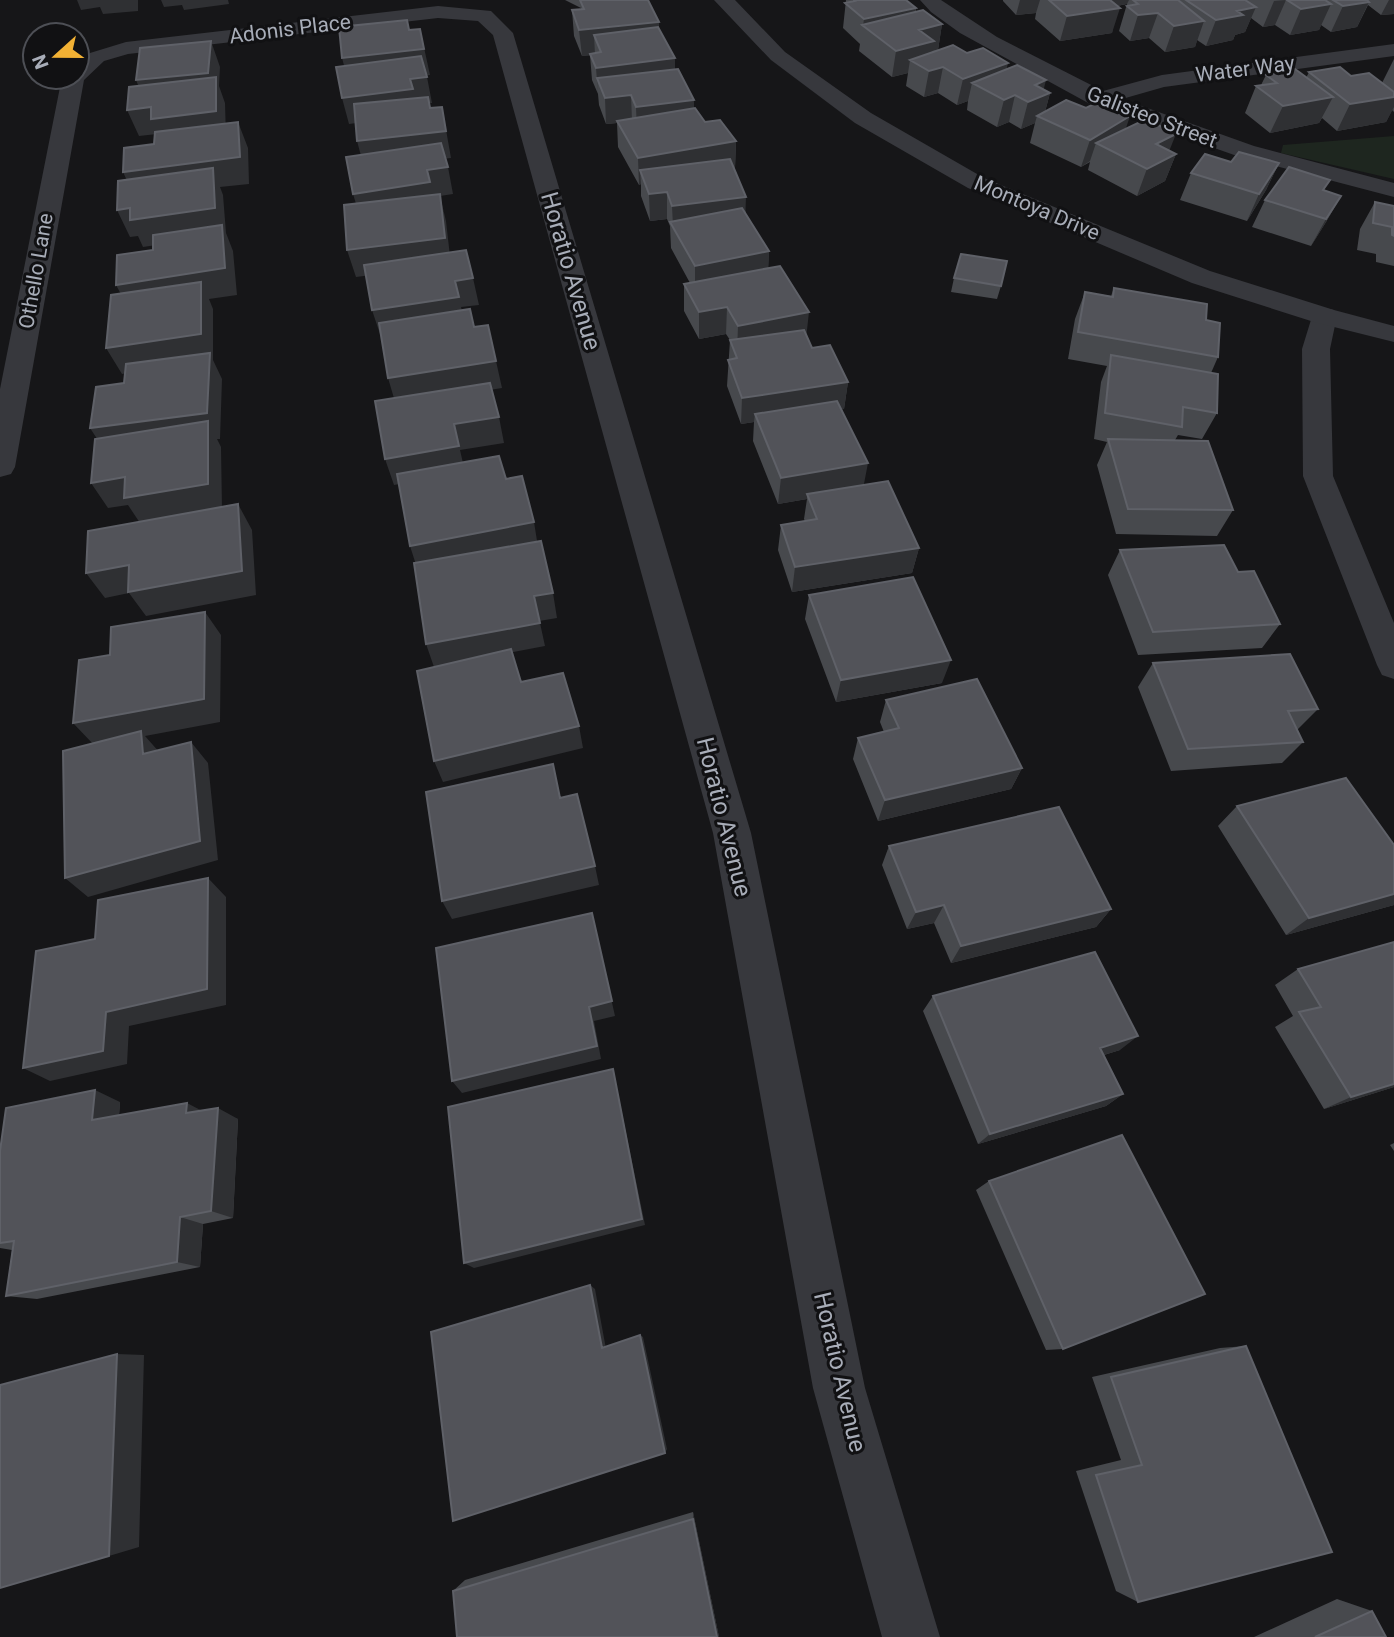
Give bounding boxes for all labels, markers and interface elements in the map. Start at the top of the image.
street label: Adonis Place [228,10,352,48]
north arrow [21,21,91,91]
street label: Water Way [1194,51,1296,87]
text: N [27,52,54,72]
street label: Galisteo Street [1084,81,1221,153]
street label: Montoya Drive [971,171,1103,245]
street label: Horatio Avenue [535,189,607,353]
street label: Othello Lane [14,211,58,331]
street label: Horatio Avenue [691,734,757,900]
street label: Horatio Avenue [808,1289,872,1455]

